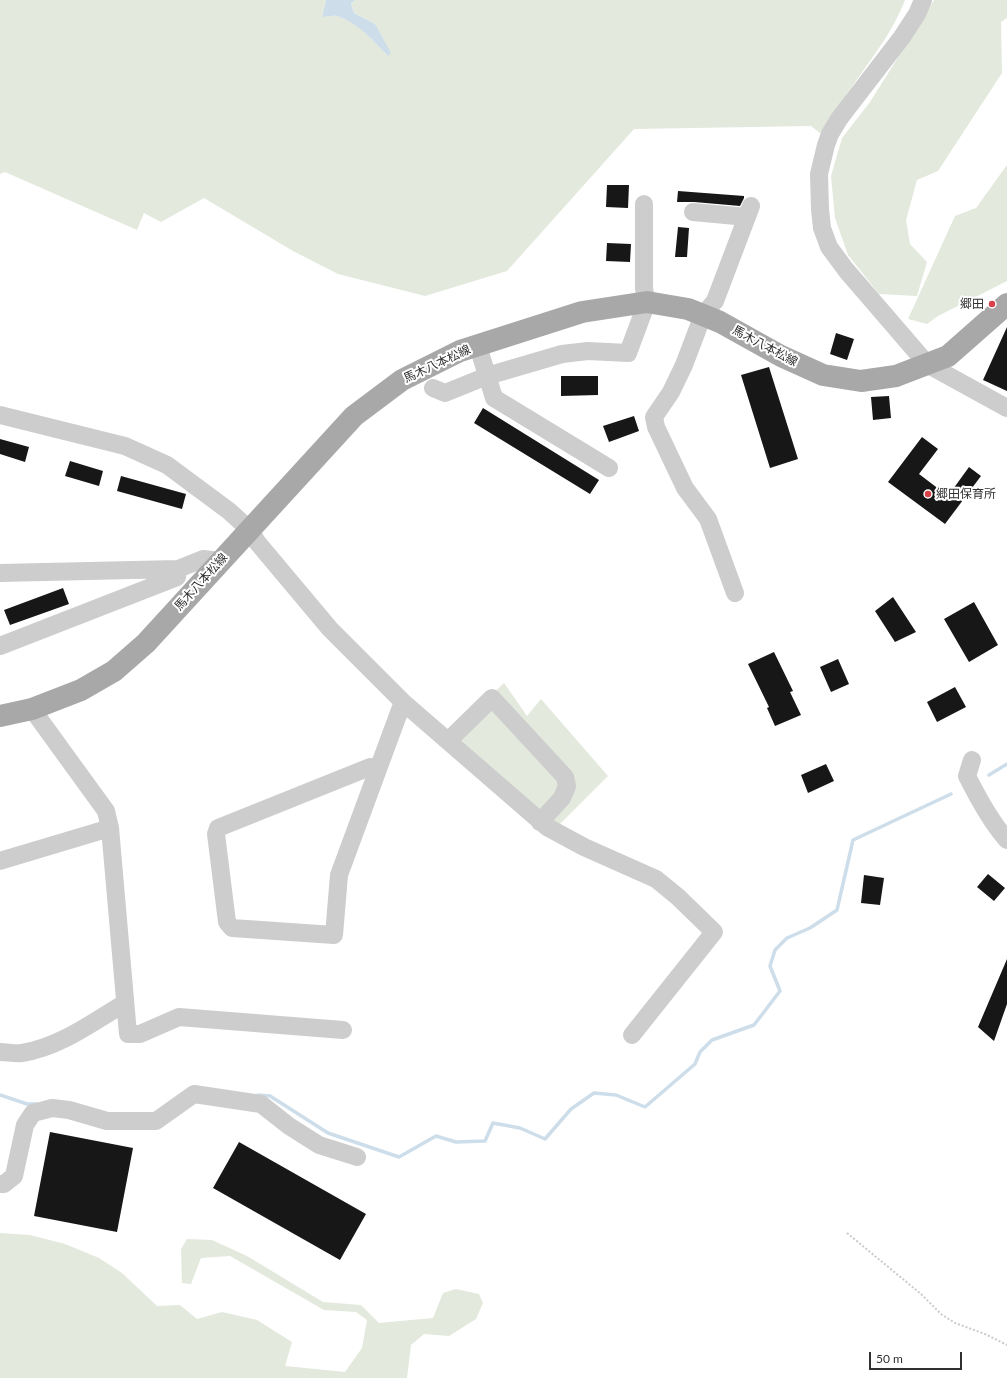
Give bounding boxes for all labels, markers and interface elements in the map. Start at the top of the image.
place label: 郷田 [960,297,984,311]
marker: 郷田 [987,299,997,309]
street label: 馬木八本松線 [730,323,800,369]
street label: 馬木八本松線 [401,342,473,386]
place label: 郷田保育所 [936,487,996,501]
marker: 郷田保育所 [923,489,933,499]
street label: 馬木八本松線 [172,550,230,614]
scale bar [871,1344,964,1370]
text: 50 m [876,1351,903,1366]

